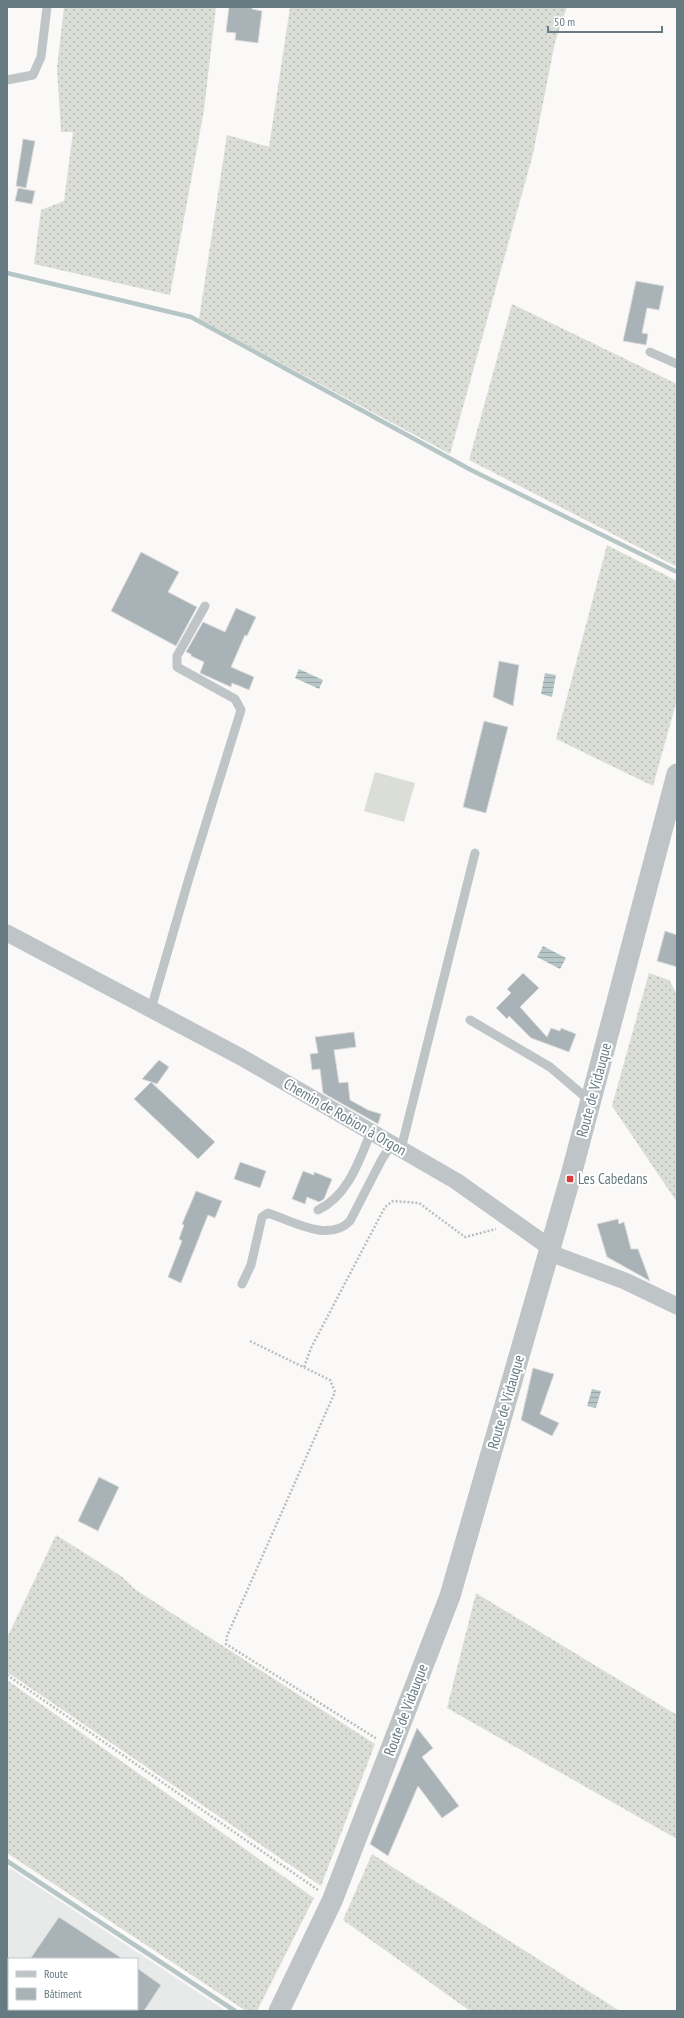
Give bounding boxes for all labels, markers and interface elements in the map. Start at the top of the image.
scale bar [548,8,662,34]
text: 50 m [554,14,575,29]
street label: Route de Vidauque [572,1041,615,1139]
street label: Chemin de Robion à Orgon [281,1074,410,1159]
place label: Les Cabedans [578,1169,648,1188]
marker: Les Cabedans [565,1174,575,1184]
street label: Route de Vidauque [483,1353,528,1451]
street label: Route de Vidauque [379,1661,432,1758]
legend [8,1958,138,2010]
text: Route [44,1966,68,1981]
text: Bâtiment [44,1986,82,2001]

